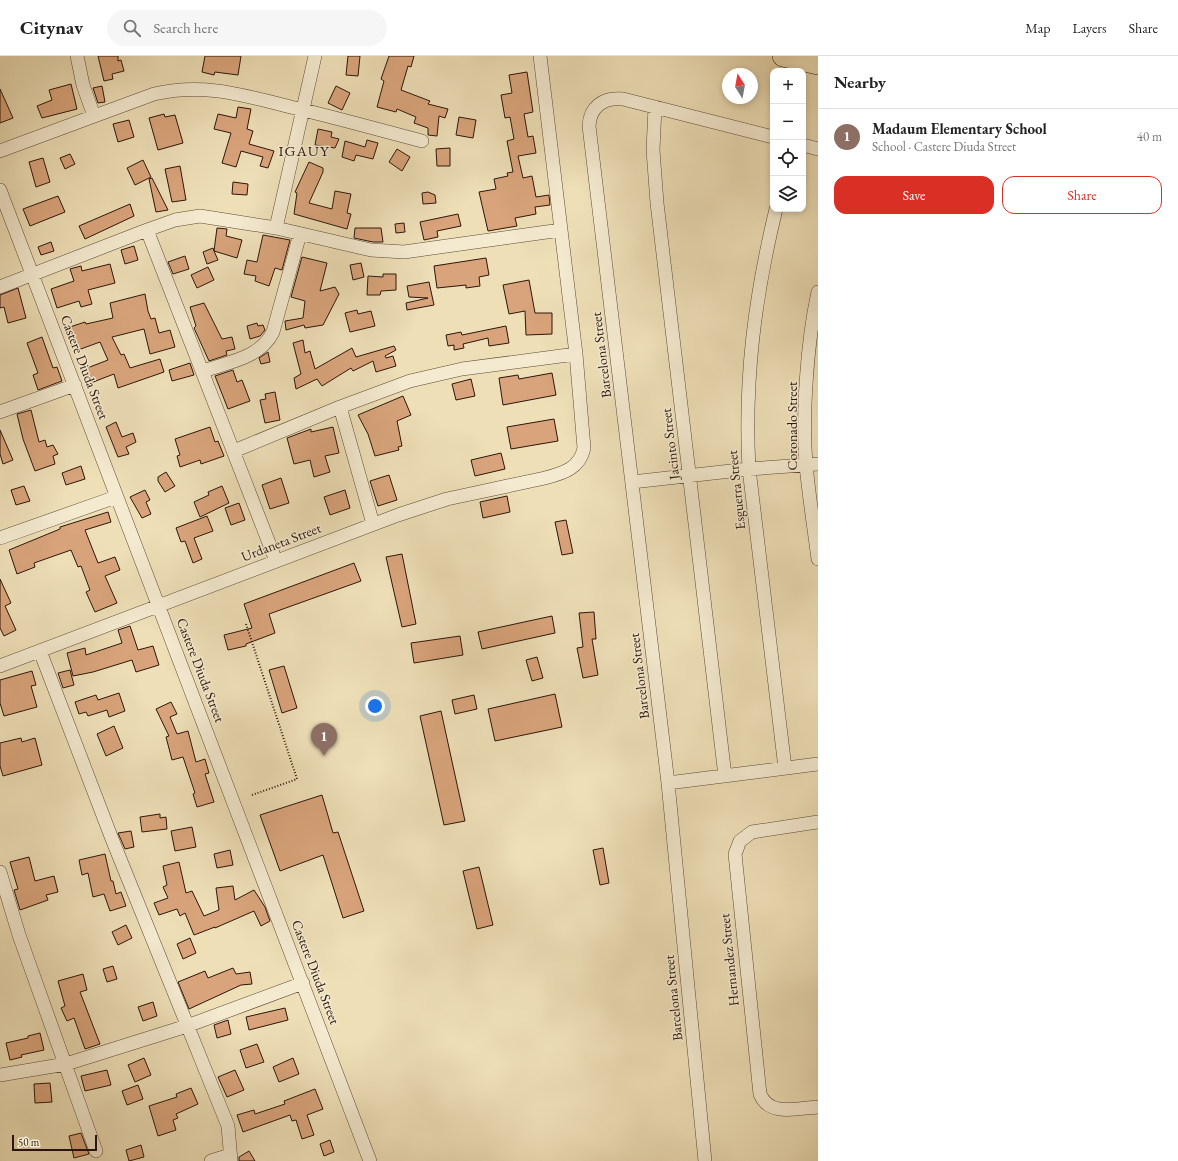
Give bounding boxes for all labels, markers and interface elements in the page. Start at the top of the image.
search box [107,10,387,46]
text: Citynav [20,15,83,40]
icon: search [121,17,143,39]
text: Search here [153,18,218,37]
text: Map [1025,19,1050,37]
text: Layers [1072,19,1107,37]
text: Share [1129,19,1158,37]
north arrow [722,68,758,104]
map controls [770,68,806,212]
button: + [770,68,806,104]
text: Nearby [834,71,886,93]
button: − [770,104,806,140]
text: Madaum Elementary School [872,119,1047,138]
text: 1 [844,128,850,145]
text: 40 m [1137,128,1162,145]
text: School · Castere Diuda Street [872,138,1016,155]
button: locate [770,140,806,176]
district label: IGAUY [278,141,330,160]
button: layers [770,176,806,212]
button: Save [834,176,994,214]
button: Share [1002,176,1162,214]
street label: Barcelona Street [587,311,615,399]
street label: Castere Diuda Street [57,312,113,422]
street label: Coronado Street [783,381,801,471]
street label: Jacinto Street [657,407,683,482]
street label: Esguerra Street [723,449,749,531]
street label: Urdaneta Street [239,518,324,565]
street label: Castere Diuda Street [173,615,229,725]
street label: Barcelona Street [625,632,653,720]
your location [365,696,385,716]
pin: 1 [311,723,337,756]
street label: Hernandez Street [715,912,743,1007]
street label: Castere Diuda Street [288,917,344,1027]
street label: Barcelona Street [659,954,686,1042]
scale bar [12,1133,97,1152]
text: 50 m [18,1135,39,1149]

